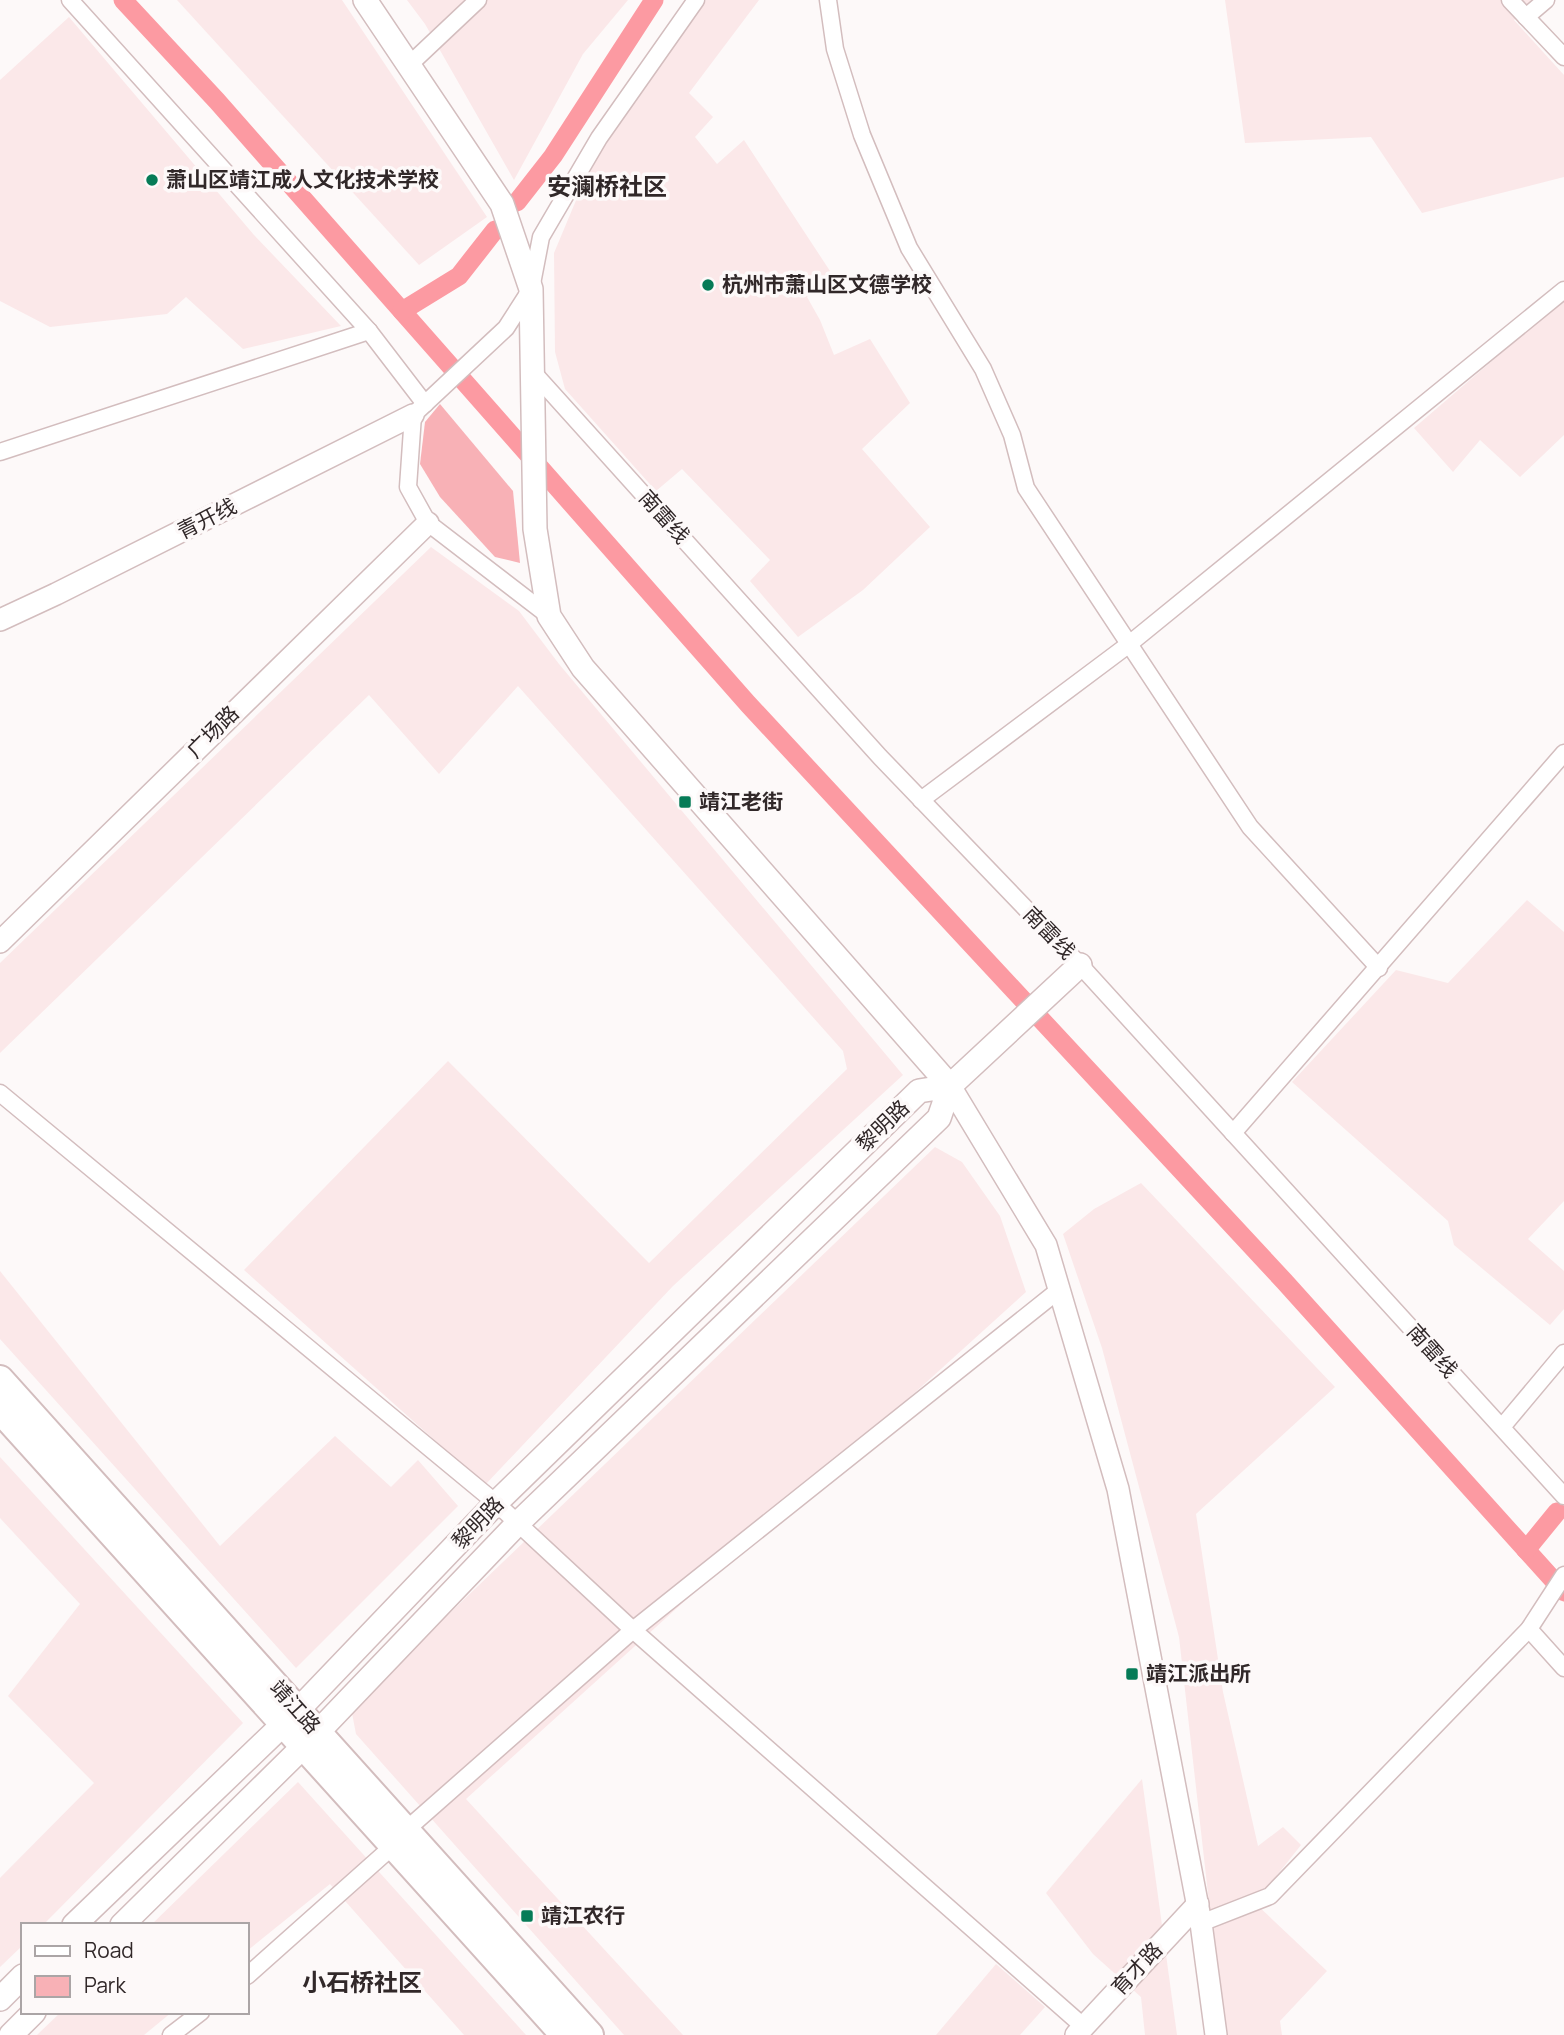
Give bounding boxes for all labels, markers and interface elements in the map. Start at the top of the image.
place label: 萧山区靖江成人文化技术学校 [166,165,439,193]
district label: 安澜桥社区 [547,169,667,202]
marker: 萧山区靖江成人文化技术学校 [144,172,160,188]
place label: 杭州市萧山区文德学校 [722,270,932,298]
marker: 杭州市萧山区文德学校 [700,277,716,293]
street label: 南雷线 [633,484,696,549]
street label: 青开线 [172,491,241,545]
street label: 广场路 [180,699,244,763]
place label: 靖江老街 [699,787,783,815]
marker: 靖江老街 [677,794,693,810]
street label: 南雷线 [1018,900,1082,965]
street label: 黎明路 [850,1093,915,1157]
street label: 南雷线 [1401,1318,1464,1383]
street label: 黎明路 [445,1490,509,1555]
place label: 靖江派出所 [1146,1659,1251,1687]
marker: 靖江派出所 [1124,1666,1140,1682]
street label: 靖江路 [264,1674,327,1739]
place label: 靖江农行 [541,1901,625,1929]
marker: 靖江农行 [519,1908,535,1924]
legend [21,1923,248,2014]
text: Road [84,1936,134,1964]
street label: 育才路 [1105,1936,1168,2001]
district label: 小石桥社区 [302,1965,422,1998]
text: Park [84,1971,126,1999]

